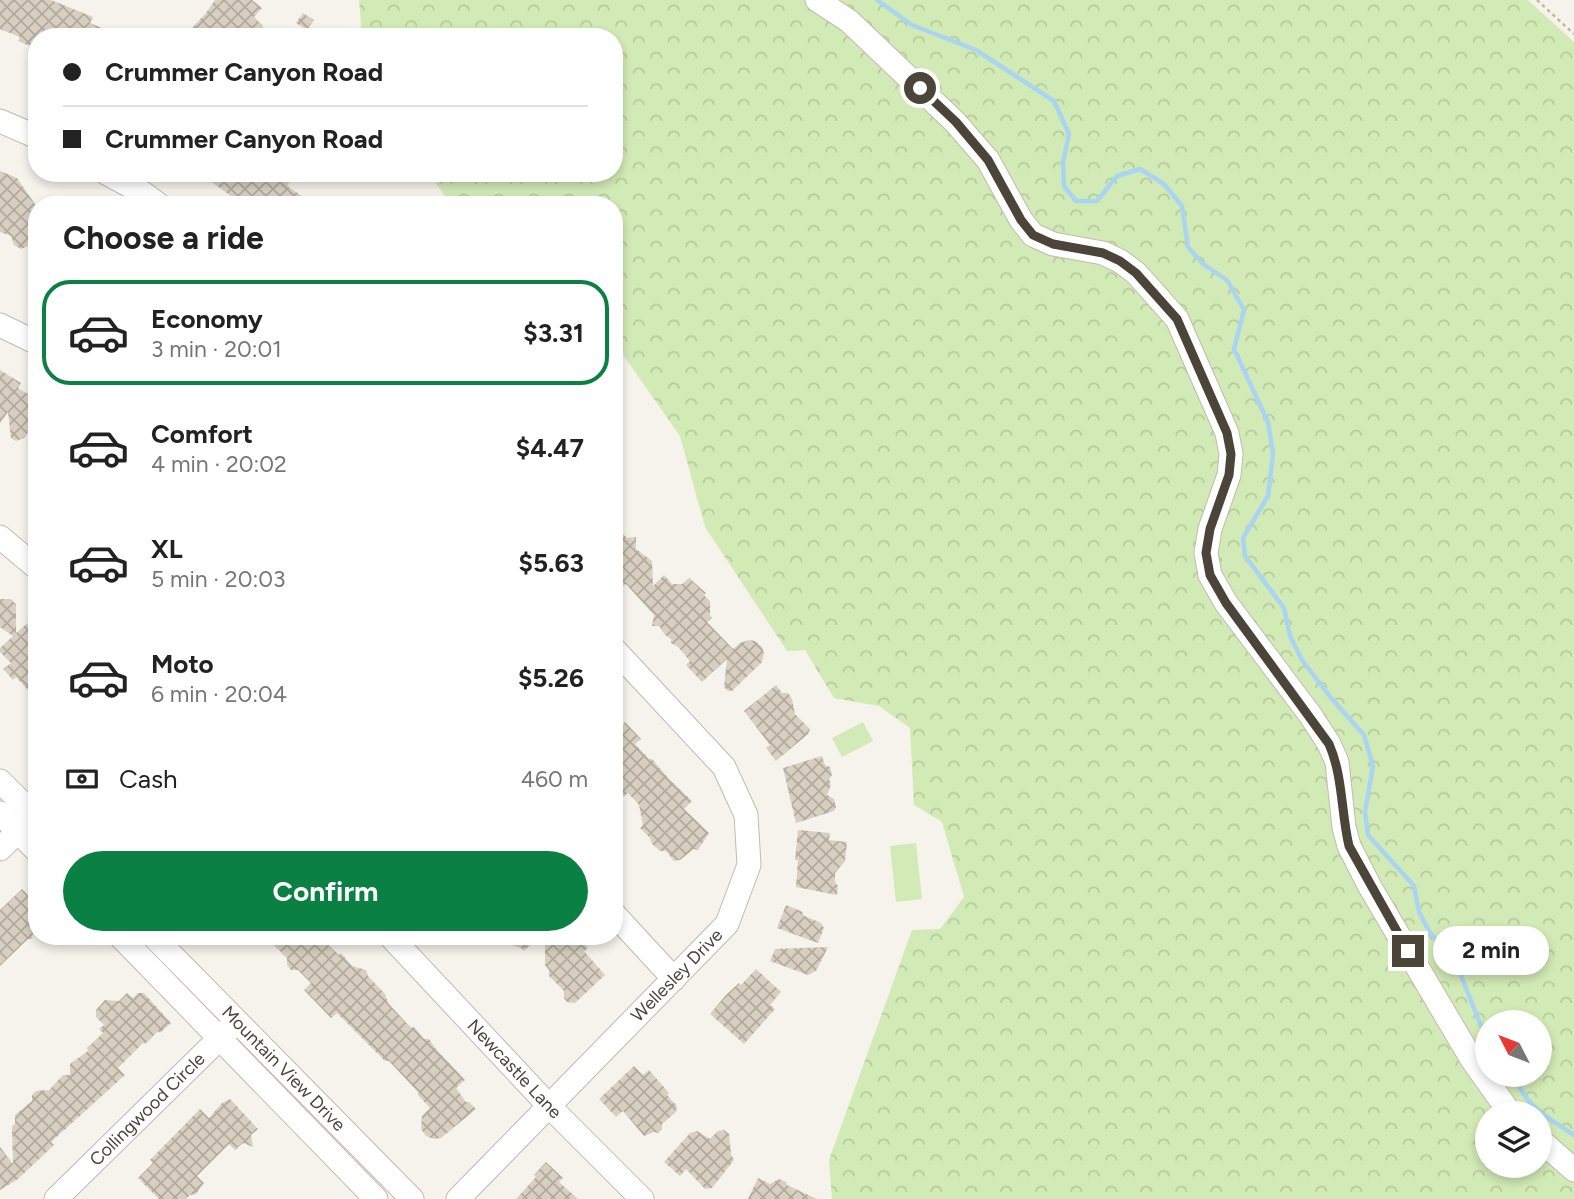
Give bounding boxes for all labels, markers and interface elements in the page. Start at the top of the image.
text: Crummer Canyon Road [105,56,383,88]
route start [904,72,936,104]
text: Crummer Canyon Road [105,123,383,155]
text: Choose a ride [63,219,264,257]
icon: car [67,301,130,364]
text: Economy [151,303,263,335]
text: $3.31 [523,317,584,349]
text: 3 min · 20:01 [151,335,282,363]
icon: car [67,416,130,479]
text: Comfort [151,418,253,450]
text: $4.47 [516,432,584,464]
text: 4 min · 20:02 [151,450,287,478]
icon: car [67,531,130,594]
text: XL [151,533,183,565]
text: $5.63 [519,547,584,579]
text: 5 min · 20:03 [151,565,286,593]
icon: car [67,646,130,709]
text: Moto [151,648,214,680]
text: $5.26 [518,662,584,694]
text: 6 min · 20:04 [151,680,287,708]
icon: cash [63,760,101,798]
text: Cash [119,763,178,795]
text: 460 m [521,765,588,793]
button: Confirm [63,851,588,931]
street label: Wellesley Drive [626,924,727,1026]
callout: 2 min [1432,926,1548,976]
route end [1392,935,1424,967]
text: 2 min [1462,936,1520,964]
street label: Mountain View Drive [217,1001,350,1136]
north arrow [1475,1010,1552,1087]
map controls [1475,1010,1552,1178]
street label: Newcastle Lane [462,1015,566,1123]
street label: Collingwood Circle [85,1048,210,1171]
button: layers [1475,1101,1552,1178]

